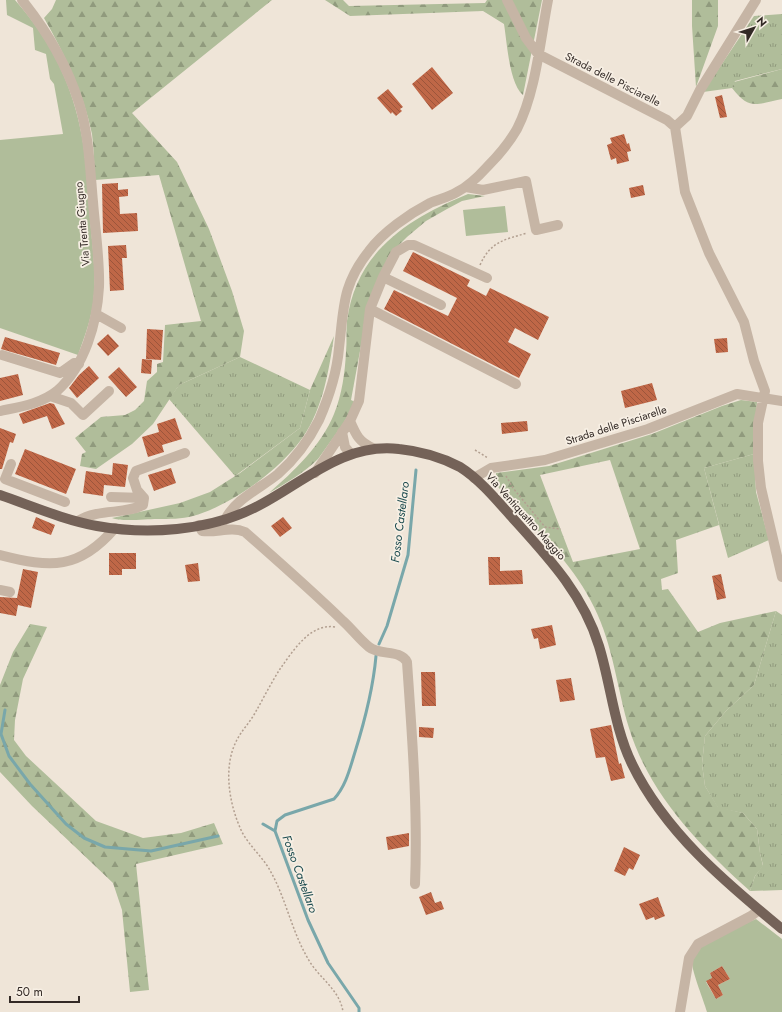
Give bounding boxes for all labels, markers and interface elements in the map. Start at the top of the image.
north arrow [734,8,774,48]
text: N [753,13,771,30]
street label: Strada delle Pisciarelle [562,48,664,110]
street label: Via Trenta Giugno [70,181,94,267]
street label: Strada delle Pisciarelle [563,401,669,449]
street label: Via Ventiquattro Maggio [482,469,570,563]
water label: Fosso Castellaro [386,480,414,564]
water label: Fosso Castellaro [278,833,323,916]
scale bar [10,978,79,1004]
text: 50 m [16,983,43,1001]

